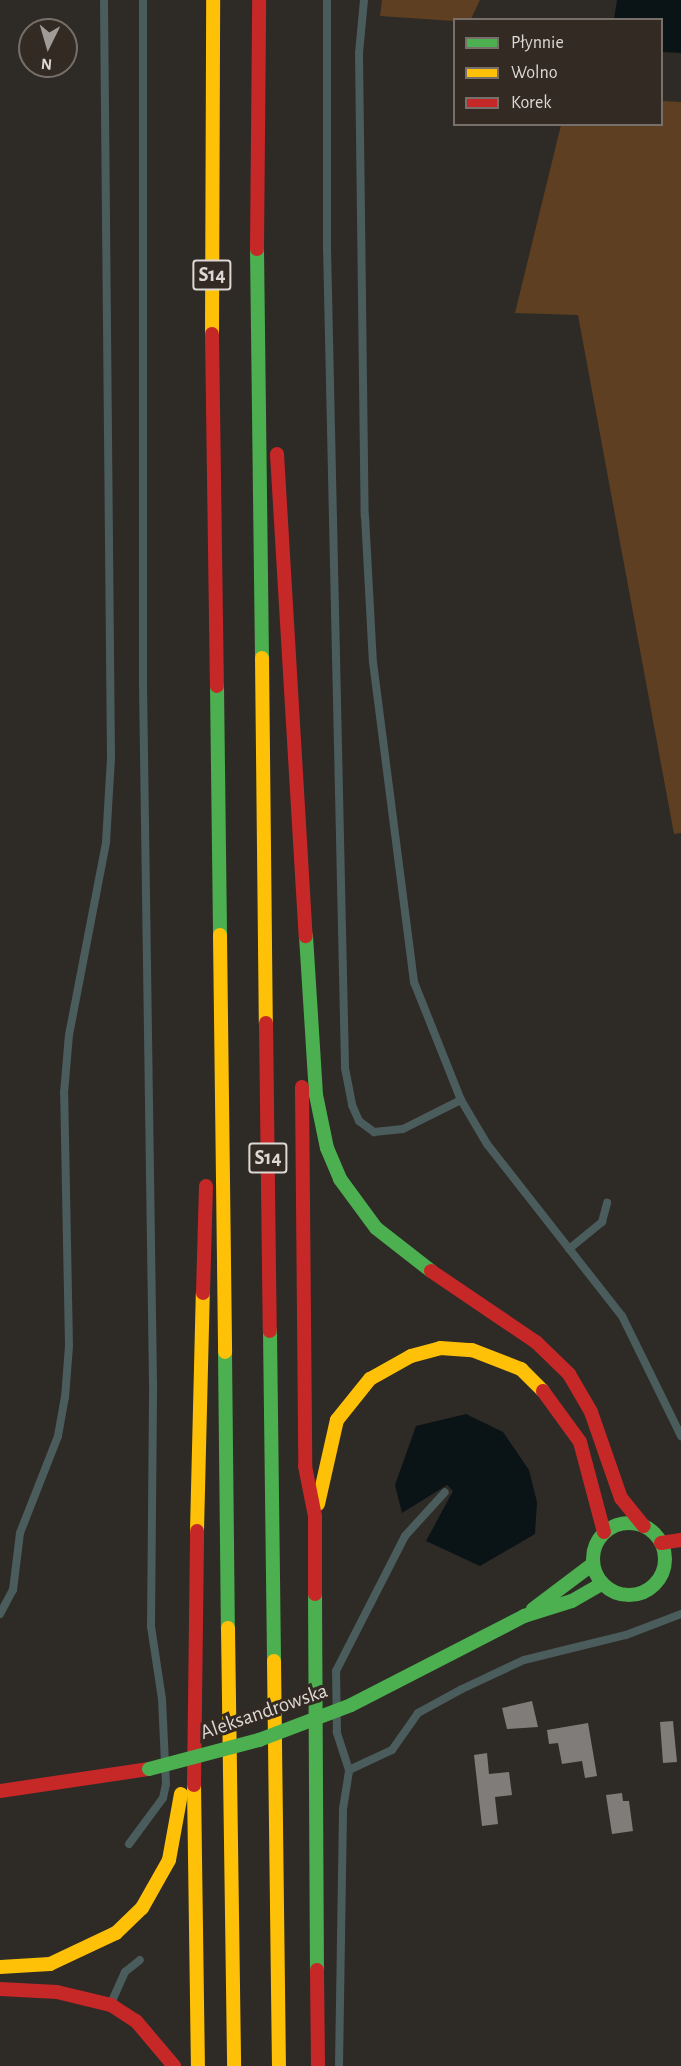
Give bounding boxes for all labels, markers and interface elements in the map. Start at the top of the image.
north arrow [18,18,78,78]
legend [453,18,663,126]
text: Płynnie [511,34,564,52]
text: N [40,55,53,72]
text: Wolno [511,64,558,82]
text: Korek [511,94,551,112]
road number: S14 [191,258,233,292]
road number: S14 [247,1141,289,1175]
street label: Aleksandrowska [197,1678,331,1746]

